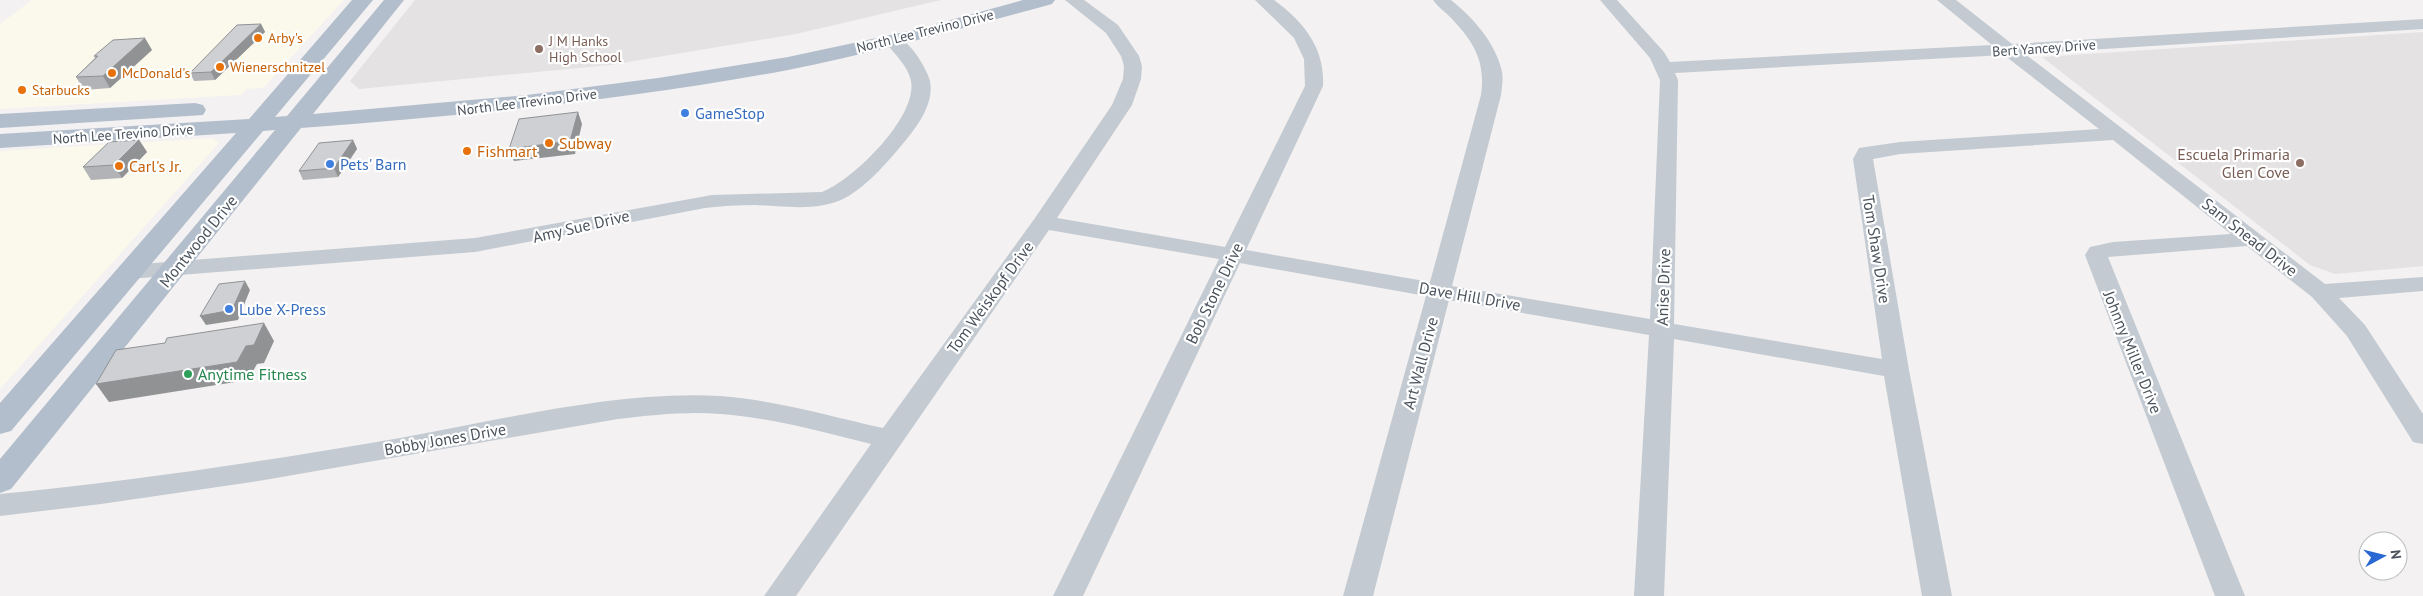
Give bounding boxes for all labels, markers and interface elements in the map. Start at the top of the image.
street label: North Lee Trevino Drive [855,5,995,57]
place label: Arby's [268,29,303,47]
marker: Arby's [252,32,264,44]
place label: J M Hanks High School [548,32,622,66]
street label: Bert Yancey Drive [1992,35,2096,61]
marker: J M Hanks High School [533,43,545,55]
place label: Wienerschnitzel [230,58,325,76]
marker: Wienerschnitzel [214,61,226,73]
place label: McDonald's [122,64,190,82]
marker: McDonald's [106,67,118,79]
place label: Starbucks [32,81,90,99]
marker: Starbucks [16,84,28,96]
street label: North Lee Trevino Drive [456,84,598,120]
place label: GameStop [695,103,765,123]
marker: GameStop [679,107,691,119]
street label: North Lee Trevino Drive [52,120,194,148]
place label: Subway [559,133,612,153]
marker: Subway [543,137,555,149]
place label: Fishmart [477,141,538,161]
place label: Escuela Primaria Glen Cove [2177,144,2290,182]
marker: Fishmart [461,145,473,157]
place label: Pets' Barn [340,154,407,174]
place label: Carl's Jr. [129,156,182,176]
marker: Escuela Primaria Glen Cove [2294,157,2306,169]
marker: Pets' Barn [324,158,336,170]
marker: Carl's Jr. [113,160,125,172]
street label: Montwood Drive [155,191,241,291]
street label: Tom Shaw Drive [1859,193,1895,305]
street label: Sam Snead Drive [2198,193,2302,281]
street label: Amy Sue Drive [531,205,631,247]
street label: Tom Weiskopf Drive [943,237,1037,357]
street label: Bob Stone Drive [1181,239,1247,347]
street label: Anise Drive [1652,248,1674,326]
street label: Dave Hill Drive [1418,277,1522,315]
street label: Johnny Miller Drive [2099,287,2167,416]
place label: Lube X-Press [239,299,326,319]
marker: Lube X-Press [223,303,235,315]
street label: Art Wall Drive [1398,315,1442,411]
place label: Anytime Fitness [198,364,307,384]
marker: Anytime Fitness [182,368,194,380]
street label: Bobby Jones Drive [383,418,507,460]
north arrow [2358,531,2408,581]
text: N [2386,549,2405,560]

